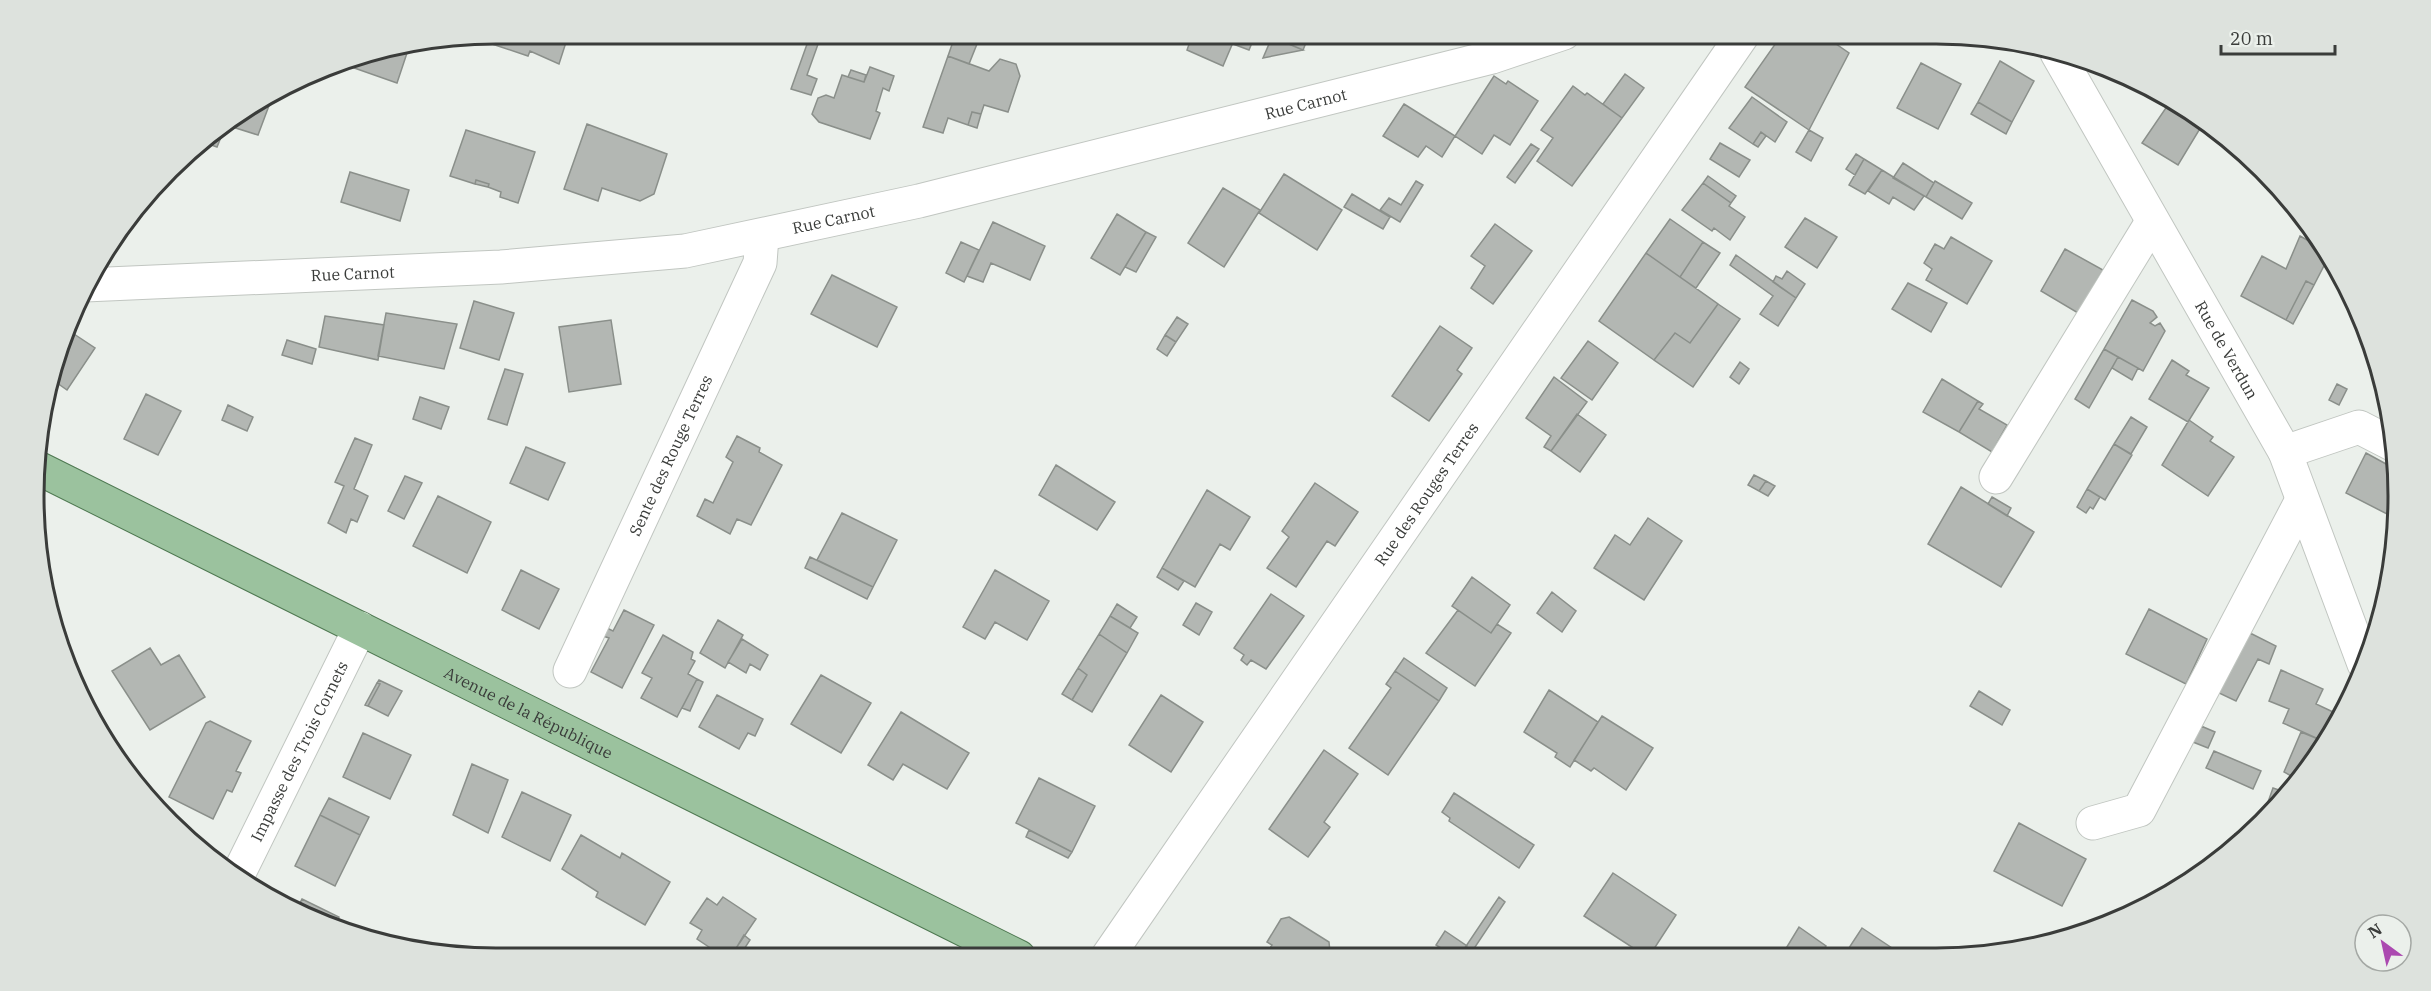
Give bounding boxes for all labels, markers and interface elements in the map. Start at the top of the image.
scale bar [2221,18,2335,56]
text: 20 m [2230,27,2273,50]
street label: Rue Carnot [1262,84,1349,124]
street label: Rue Carnot [790,201,877,238]
street label: Rue Carnot [310,262,395,285]
street label: Rue de Verdun [2191,297,2263,403]
street label: Sente des Rouge Terres [624,372,717,539]
street label: Rue des Rouges Terres [1370,418,1483,570]
street label: Impasse des Trois Cornets [246,658,352,845]
street label: Avenue de la République [441,662,616,763]
north arrow [2353,913,2413,973]
text: N [2364,919,2386,942]

